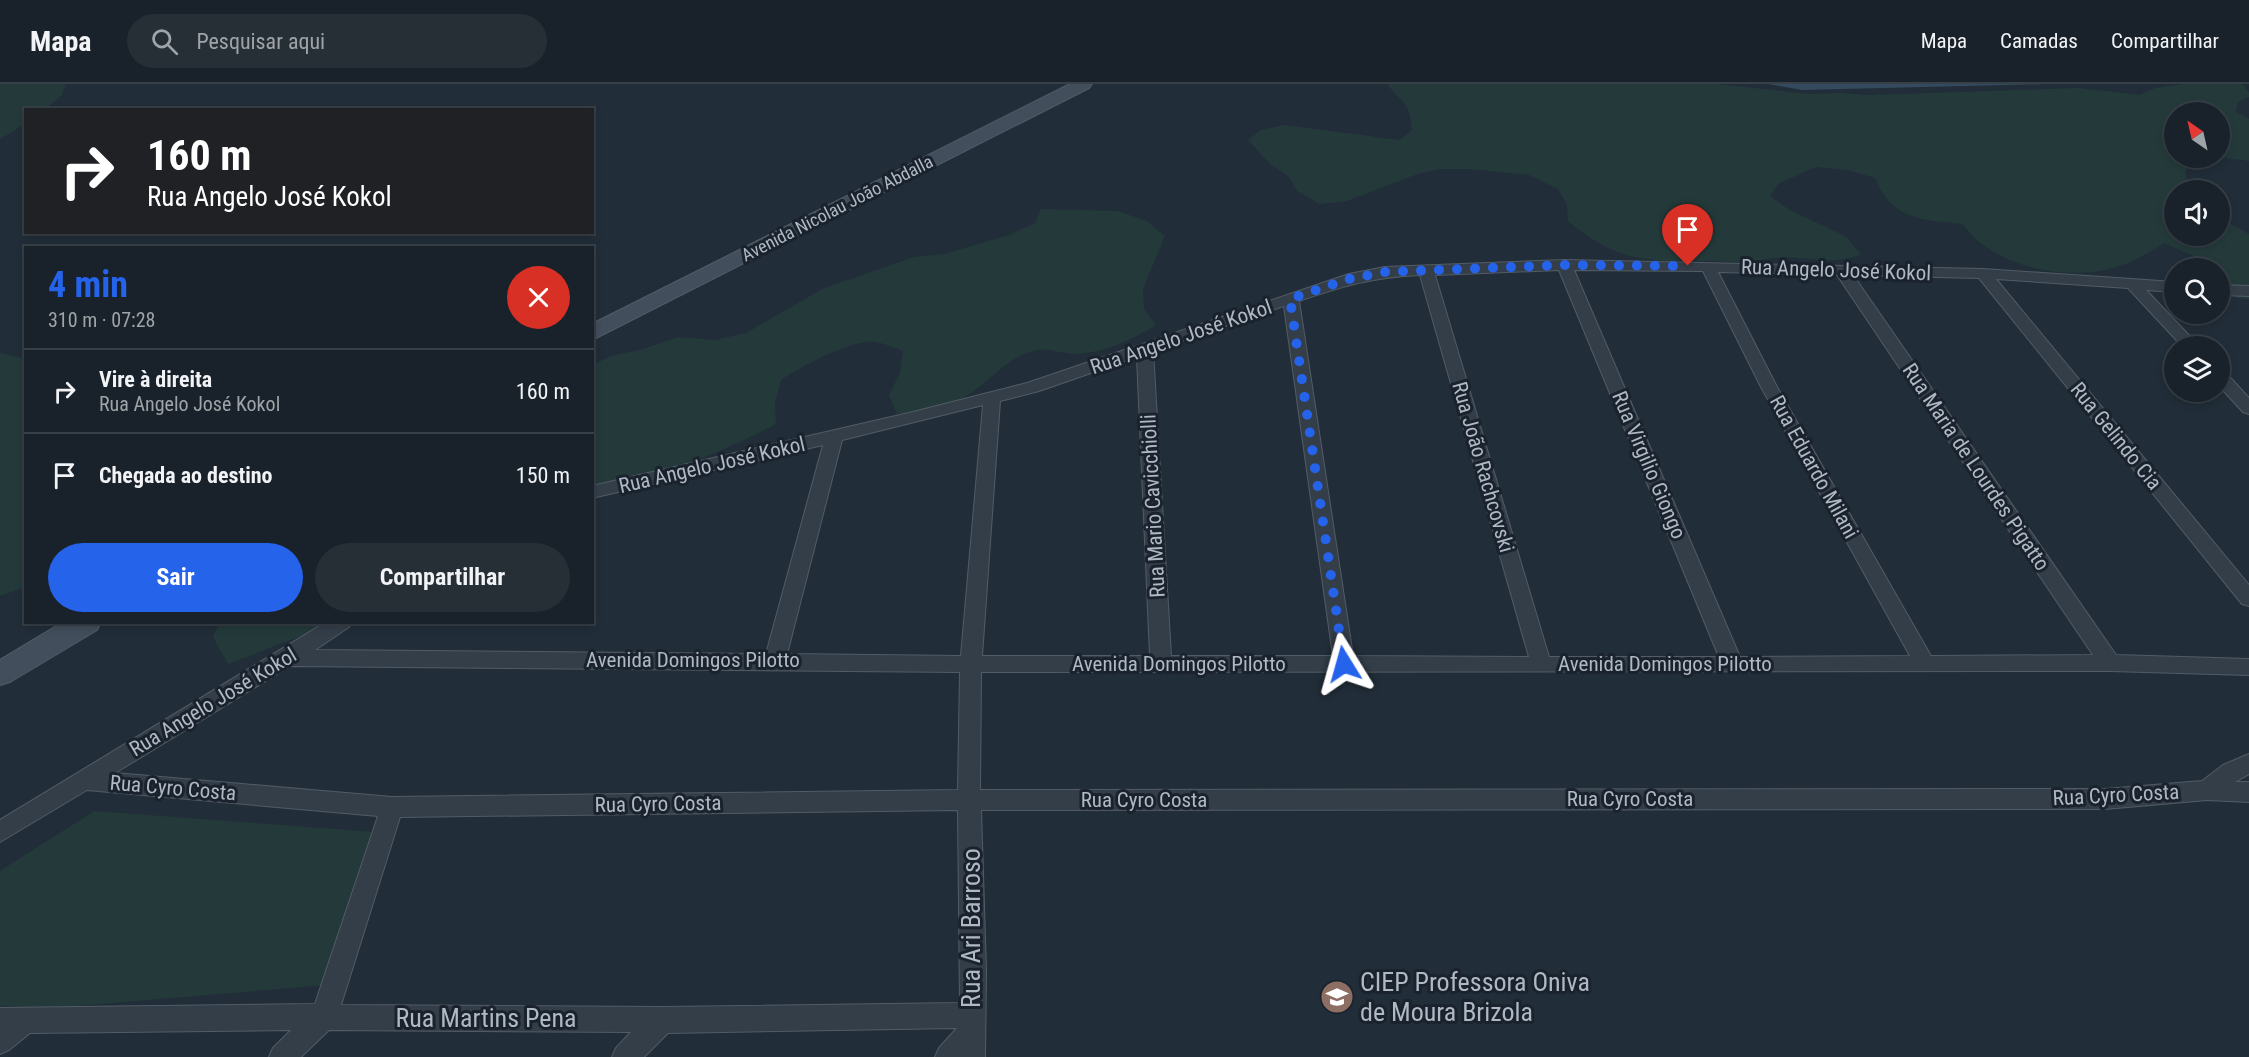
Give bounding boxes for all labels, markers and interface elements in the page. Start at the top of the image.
search box [127,14,547,68]
text: Mapa [30,25,91,58]
icon: search [148,25,181,58]
text: Pesquisar aqui [196,29,325,54]
text: Mapa [1921,29,1967,53]
text: Camadas [2000,29,2078,53]
text: Compartilhar [2111,29,2219,53]
north arrow [2164,102,2230,168]
map controls [2164,102,2230,402]
text: 160 m [147,131,252,180]
icon: right [48,132,126,210]
street label: Avenida Nicolau João Abdalla [738,151,936,265]
button: sound [2164,180,2230,246]
text: Rua Angelo José Kokol [147,181,392,213]
pin [1662,204,1713,266]
icon: arrive [1671,213,1704,246]
street label: Rua Angelo José Kokol [1740,255,1932,285]
button: search [2164,258,2230,324]
text: 4 min [48,264,128,306]
button: close [507,266,570,329]
street label: Rua Angelo José Kokol [1087,295,1275,379]
text: 310 m · 07:28 [48,308,155,332]
button: layers [2164,336,2230,402]
street label: Rua Maria de Lourdes Pigatto [1898,359,2054,575]
text: Vire à direita [99,367,212,392]
icon: right [48,375,81,408]
street label: Rua Gelindo Cia [2066,378,2166,494]
text: 160 m [516,379,570,404]
street label: Rua João Rachcovski [1447,379,1519,555]
street label: Rua Virgilio Giongo [1607,388,1691,542]
street label: Rua Eduardo Milani [1765,391,1863,543]
text: Rua Angelo José Kokol [99,392,280,416]
street label: Rua Mario Cavicchiolli [1136,414,1170,598]
street label: Rua Angelo José Kokol [617,432,807,498]
icon: arrive [48,459,81,492]
text: Chegada ao destino [99,463,273,488]
text: 150 m [516,463,570,488]
button: Sair [48,543,303,612]
button: Compartilhar [315,543,570,612]
position arrow [1312,632,1376,696]
street label: Rua Angelo José Kokol [125,643,301,761]
street label: Avenida Domingos Pilotto [586,648,800,672]
street label: Avenida Domingos Pilotto [1072,652,1286,676]
street label: Avenida Domingos Pilotto [1558,652,1772,676]
street label: Rua Cyro Costa [109,771,237,805]
street label: Rua Cyro Costa [2052,780,2180,810]
street label: Rua Cyro Costa [1567,787,1693,811]
street label: Rua Cyro Costa [1081,788,1207,812]
street label: Rua Cyro Costa [594,791,722,817]
street label: Rua Ari Barroso [956,848,986,1008]
place label: CIEP Professora Oniva de Moura Brizola [1360,967,1590,1027]
school or university icon: CIEP Professora Oniva de Moura Brizola [1319,979,1355,1015]
street label: Rua Martins Pena [396,1003,577,1033]

